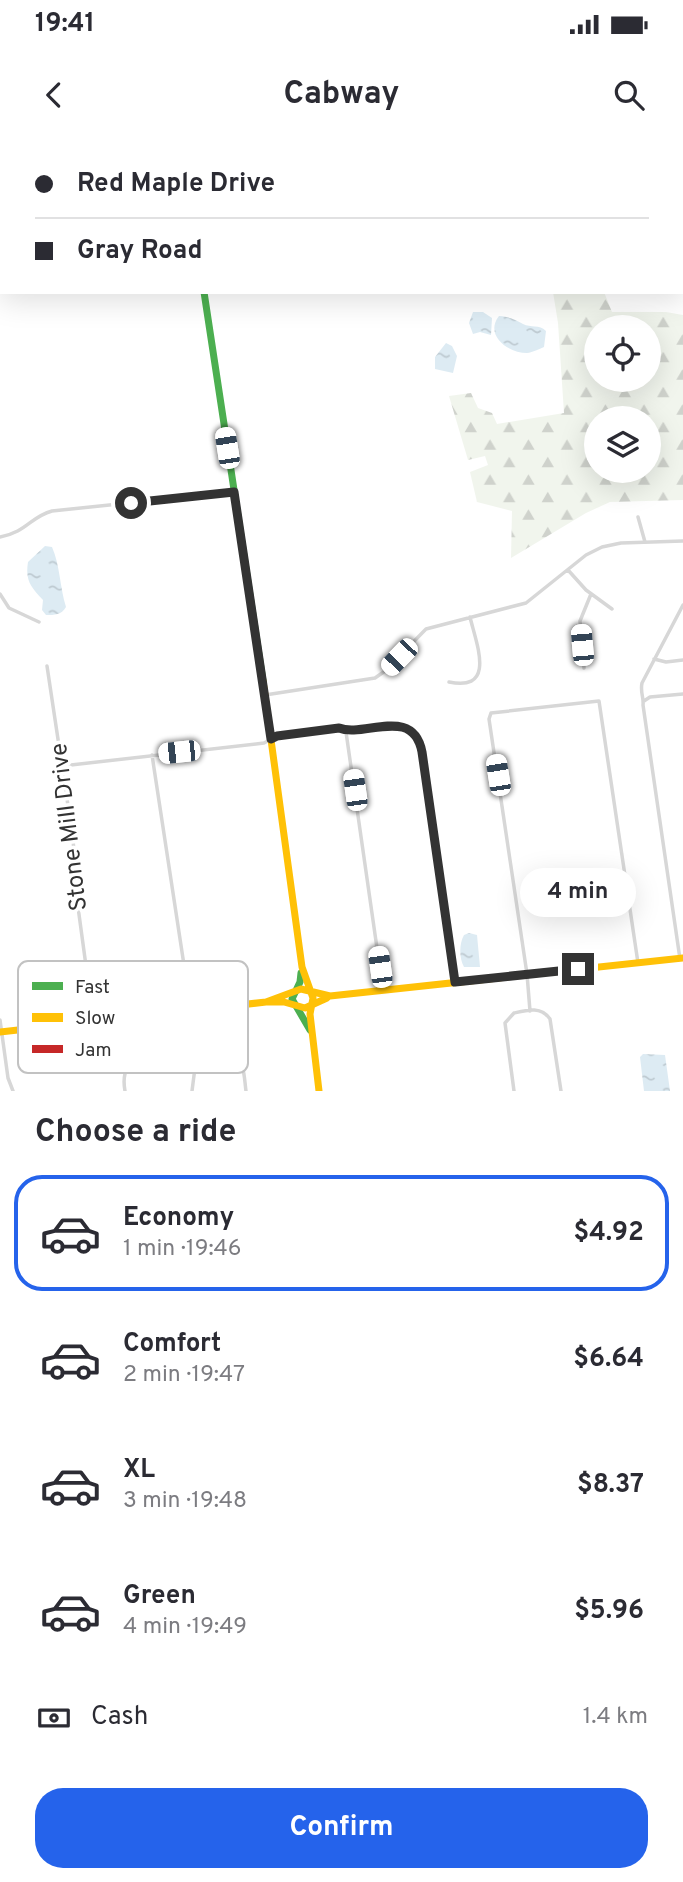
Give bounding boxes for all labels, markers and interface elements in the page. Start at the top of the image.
text: 19:41 [35,8,95,41]
text: Cabway [284,75,399,115]
icon: back [35,76,73,114]
icon: search [610,76,648,114]
text: Red Maple Drive [77,168,275,201]
text: Gray Road [77,235,202,268]
map controls [584,315,661,483]
button: locate [584,315,661,392]
button: layers [584,406,661,483]
car [214,426,241,470]
route start [115,487,147,519]
car [570,623,595,667]
car [377,635,422,679]
car [158,739,201,765]
street label: Stone Mill Drive [45,741,95,913]
car [485,753,512,797]
car [342,768,369,812]
callout: 4 min [520,868,636,916]
text: 4 min [548,878,608,907]
car [367,945,394,989]
route end [562,953,594,985]
legend [18,961,248,1073]
text: Fast [75,976,110,1000]
text: Slow [75,1007,115,1031]
text: Jam [75,1039,112,1063]
text: Choose a ride [35,1113,236,1153]
icon: car [39,1202,102,1265]
text: Economy [123,1202,234,1235]
text: $4.92 [573,1217,644,1250]
text: 1 min · 19:46 [123,1235,242,1264]
icon: car [39,1328,102,1391]
text: Comfort [123,1328,221,1361]
text: $6.64 [573,1343,644,1376]
text: 2 min · 19:47 [123,1361,245,1390]
icon: car [39,1454,102,1517]
text: XL [123,1454,155,1487]
text: $8.37 [577,1469,644,1502]
text: 3 min · 19:48 [123,1487,247,1516]
icon: car [39,1580,102,1643]
text: Green [123,1580,196,1613]
text: $5.96 [574,1595,644,1628]
text: 4 min · 19:49 [123,1613,247,1642]
icon: cash [35,1699,73,1737]
text: Cash [91,1701,148,1734]
text: 1.4 km [583,1703,648,1732]
button: Confirm [35,1788,648,1868]

